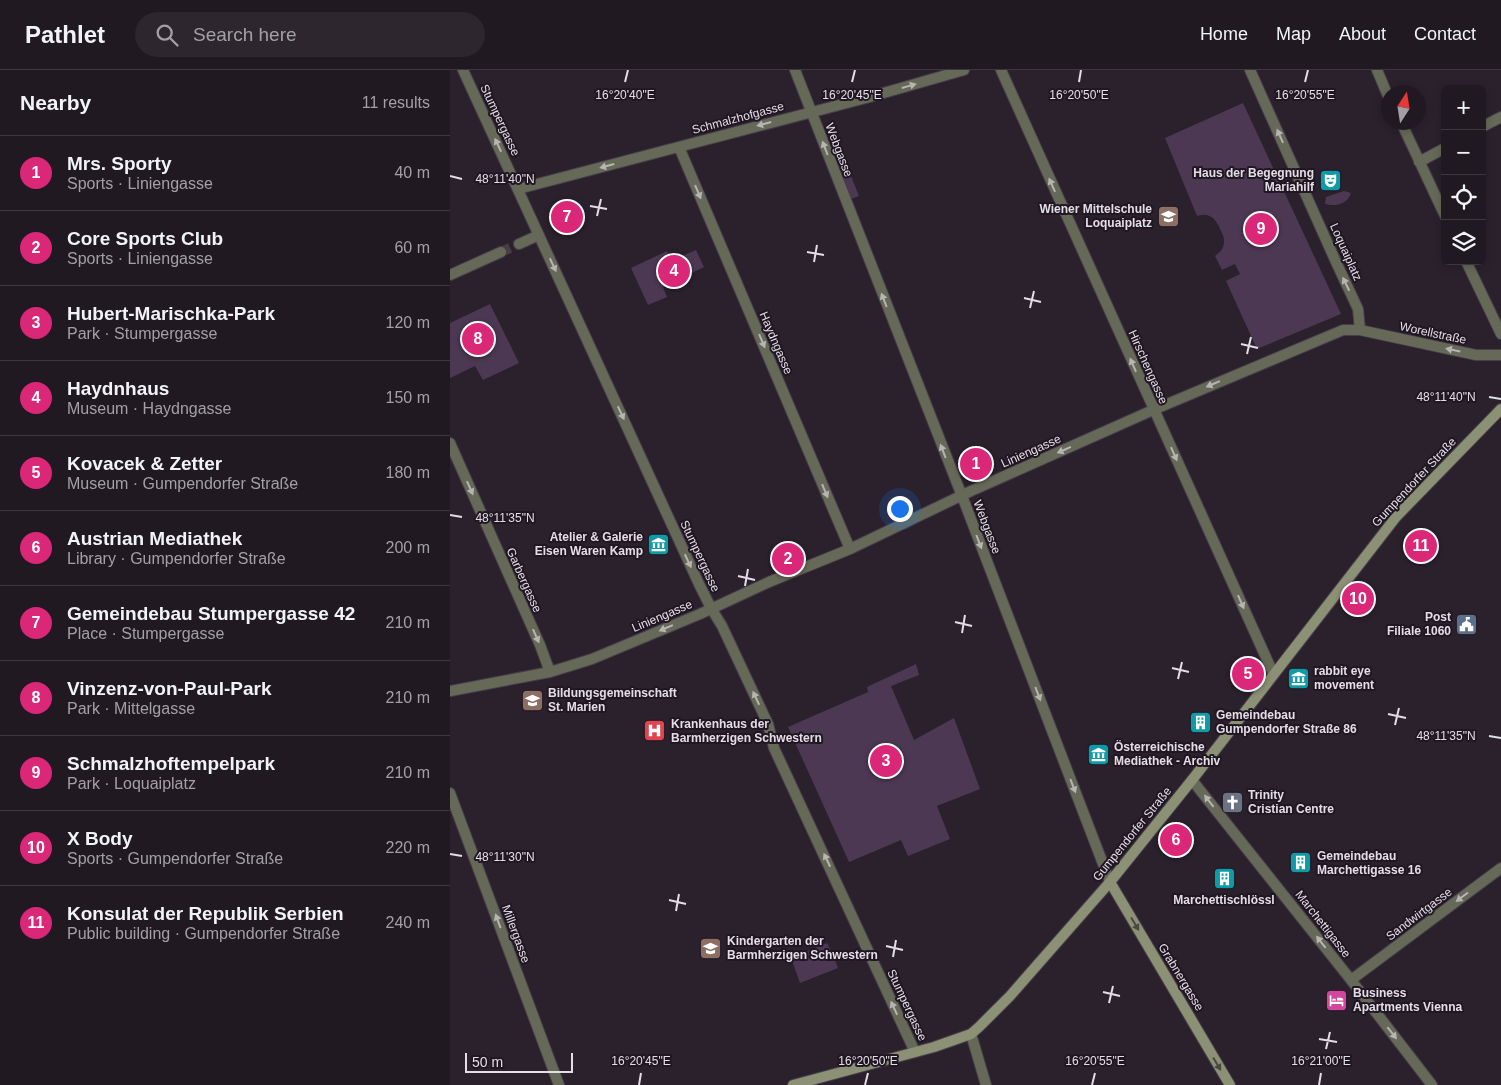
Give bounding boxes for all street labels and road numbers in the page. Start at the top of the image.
street label: Stumpergasse [477,82,523,158]
street label: Schmalzhofgasse [690,99,786,137]
street label: Webgasse [822,121,856,179]
street label: Loquaiplatz [1327,221,1365,283]
street label: Haydngasse [757,310,796,377]
street label: Worellstraße [1398,319,1468,347]
street label: Hirschengasse [1125,328,1171,406]
street label: Liniengasse [999,431,1063,470]
street label: Gumpendorfer Straße [1369,434,1459,529]
street label: Webgasse [970,498,1004,556]
street label: Stumpergasse [677,518,723,594]
street label: Garbergasse [503,545,545,615]
street label: Liniengasse [630,597,695,635]
street label: Gumpendorfer Straße [1090,784,1174,884]
street label: Sandwirtgasse [1383,885,1455,943]
street label: Marchettigasse [1292,888,1354,961]
street label: Millergasse [499,903,533,965]
street label: Grabnergasse [1155,941,1207,1013]
street label: Stumpergasse [884,967,930,1043]

